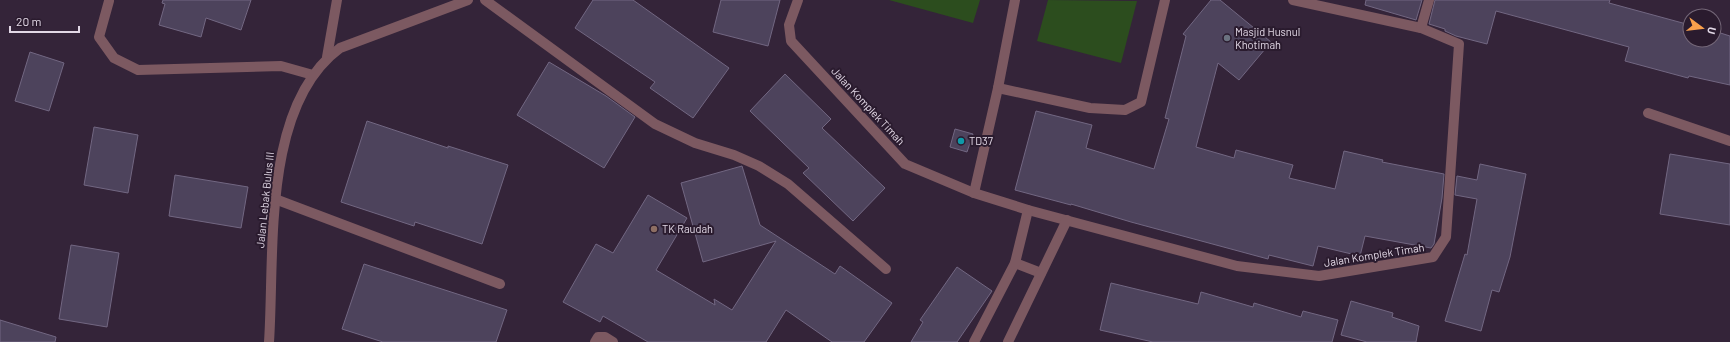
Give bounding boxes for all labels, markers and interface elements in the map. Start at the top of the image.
scale bar [10,8,79,34]
north arrow [1682,8,1722,48]
text: 20 m [16,14,42,28]
place label: Masjid Husnul Khotimah [1235,25,1300,51]
text: U [1705,26,1719,36]
marker: Masjid Husnul Khotimah [1222,33,1232,43]
street label: Jalan Komplek Timah [829,64,908,147]
place label: TD37 [969,134,993,147]
marker: TD37 [956,136,966,146]
street label: Jalan Lebak Bulus III [253,151,276,249]
place label: TK Raudah [662,222,713,235]
marker: TK Raudah [649,224,659,234]
street label: Jalan Komplek Timah [1323,240,1425,269]

